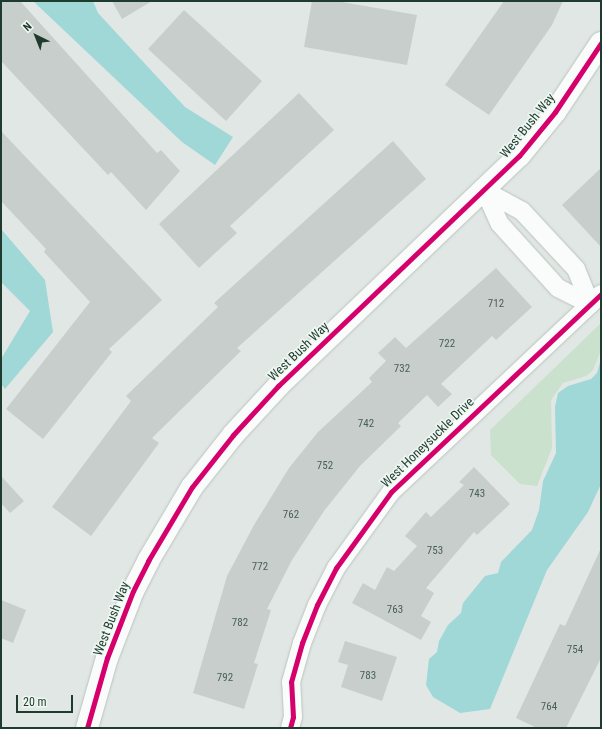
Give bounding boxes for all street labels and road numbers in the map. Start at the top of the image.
street label: West Bush Way [497,91,559,161]
street label: West Bush Way [265,319,333,385]
street label: West Honeysuckle Drive [378,395,478,491]
street label: West Bush Way [91,580,133,658]

